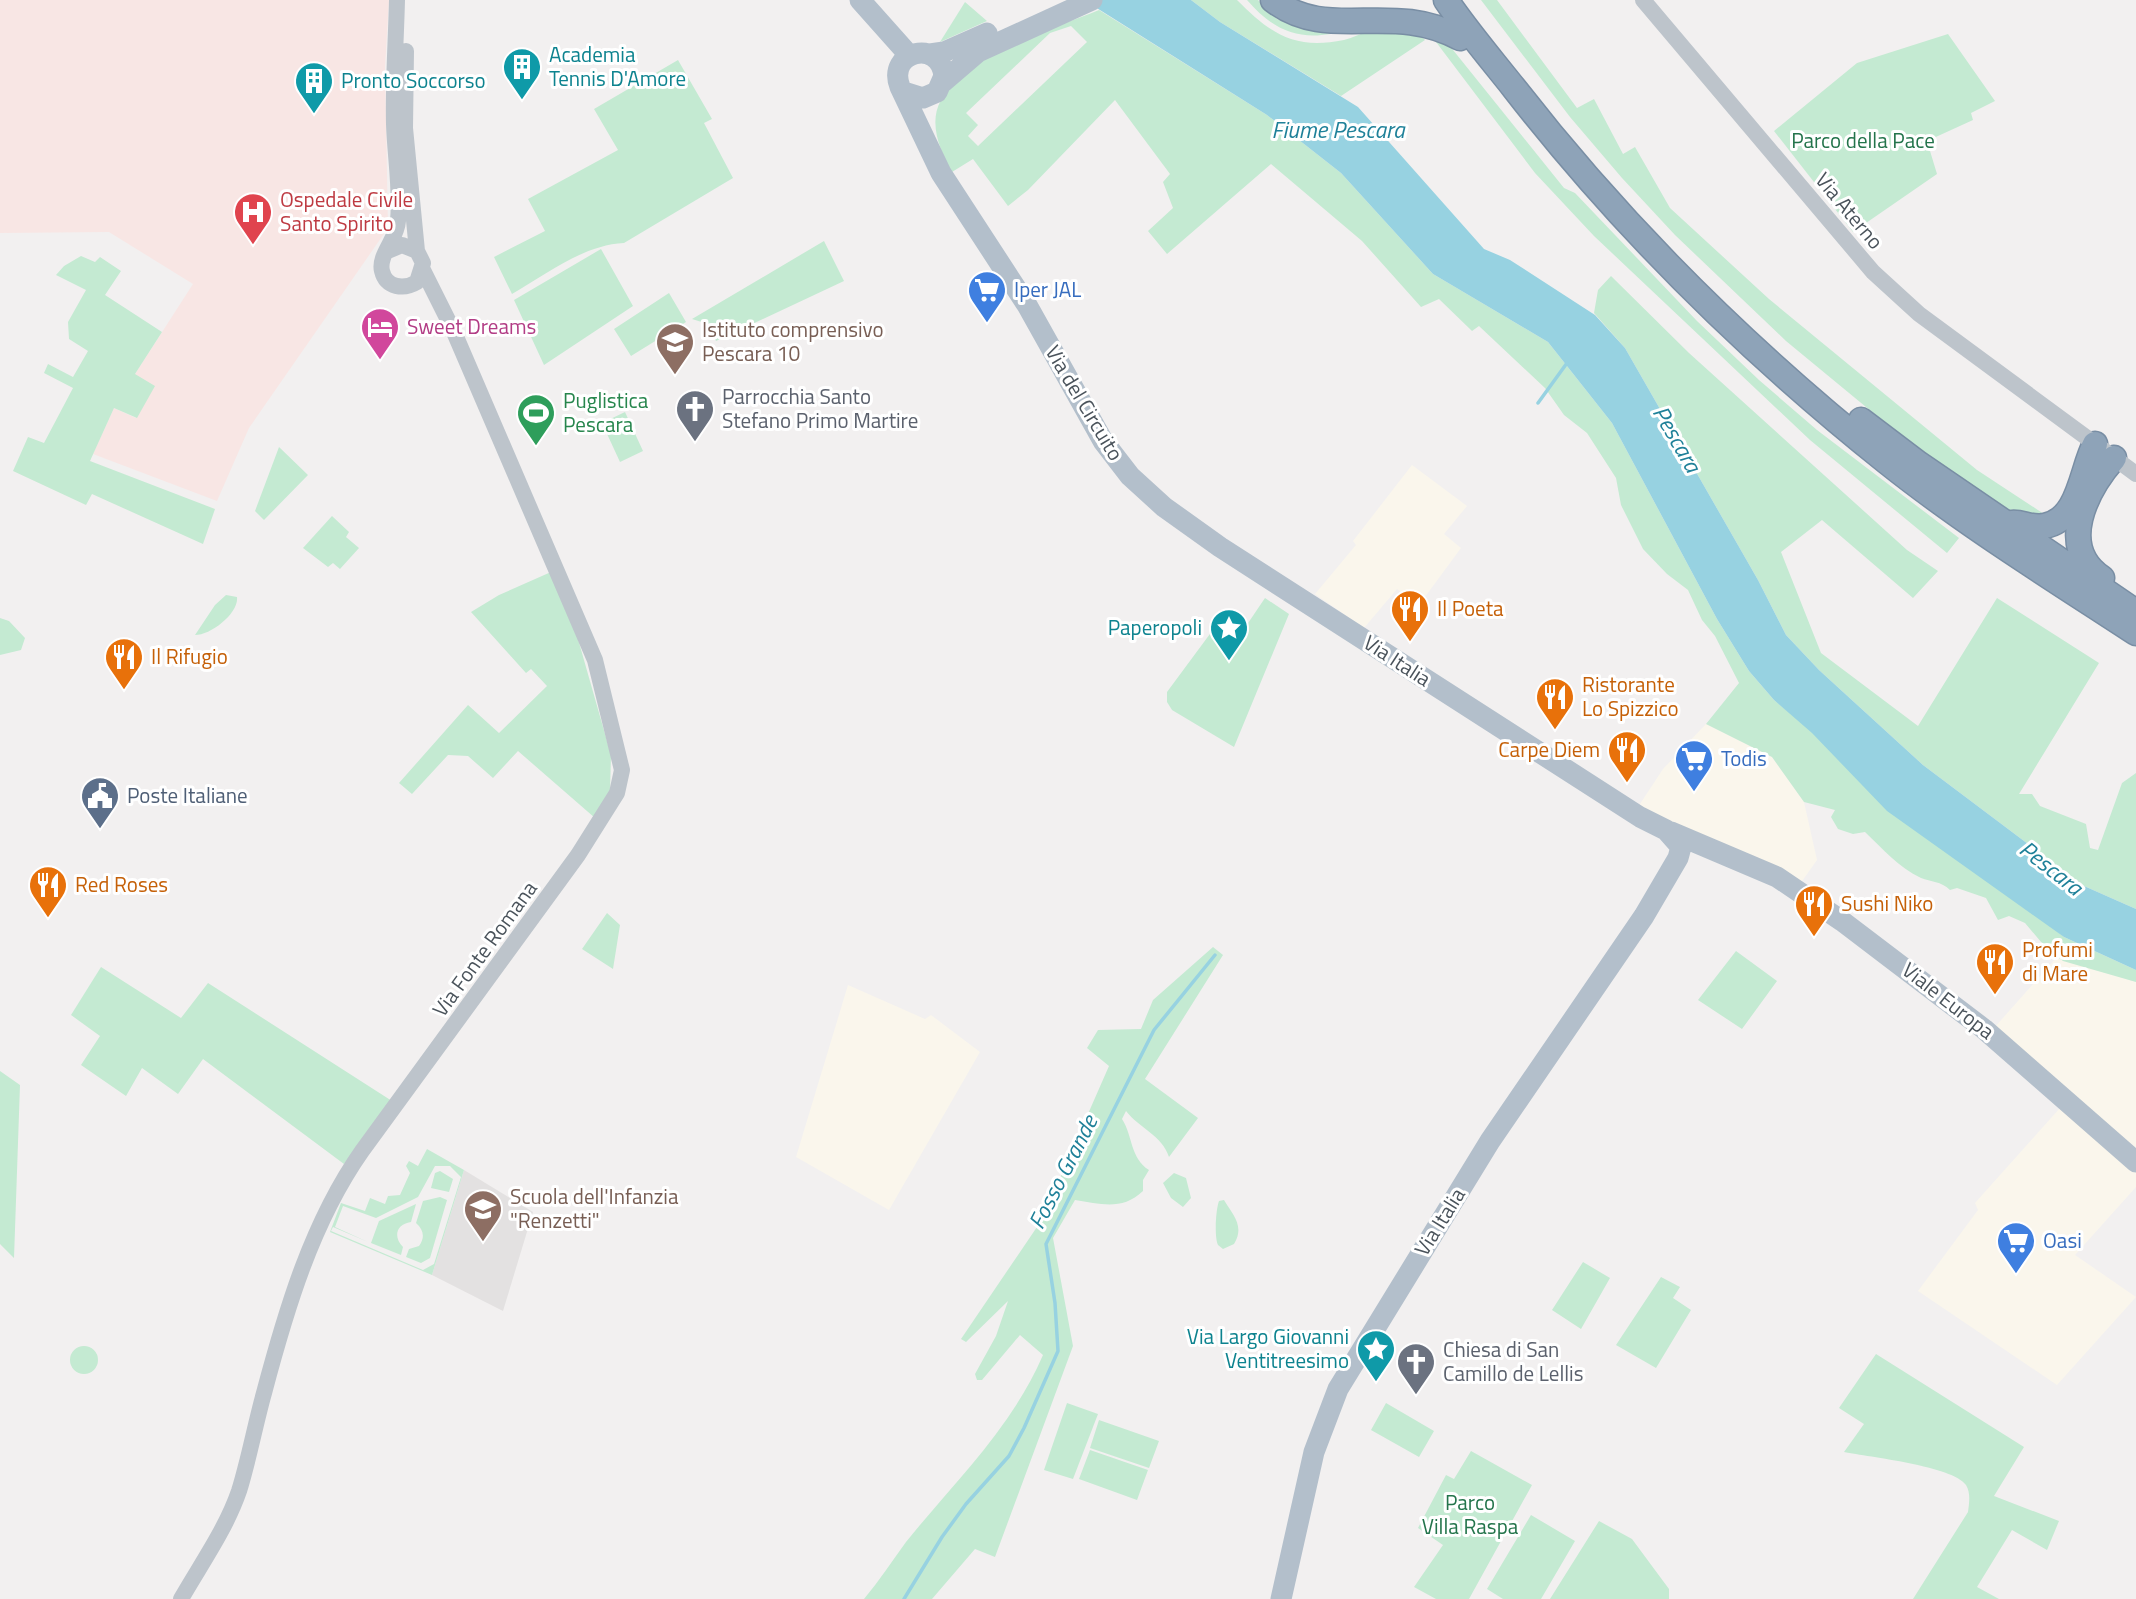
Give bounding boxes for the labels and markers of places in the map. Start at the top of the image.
place label: Academia Tennis D'Amore [549,38,686,94]
building icon: Academia Tennis D'Amore [501,46,543,101]
building icon: Pronto Soccorso [293,60,335,115]
place label: Pronto Soccorso [341,64,486,96]
place label: Ospedale Civile Santo Spirito [280,183,413,239]
hospital icon: Ospedale Civile Santo Spirito [232,191,274,246]
supermarket icon: Iper JAL [966,269,1008,324]
place label: Iper JAL [1014,273,1081,305]
hotel icon: Sweet Dreams [359,306,401,361]
place label: Sweet Dreams [407,310,536,342]
place label: Istituto comprensivo Pescara 10 [702,313,884,369]
school or university icon: Istituto comprensivo Pescara 10 [654,321,696,376]
place label: Parrocchia Santo Stefano Primo Martire [722,380,918,436]
place label: Puglistica Pescara [563,384,649,440]
church icon: Parrocchia Santo Stefano Primo Martire [674,388,716,443]
sports icon: Puglistica Pescara [515,392,557,447]
restaurant icon: Il Poeta [1389,588,1431,643]
place label: Il Poeta [1437,592,1504,624]
place icon: Paperopoli [1208,607,1250,662]
place label: Paperopoli [1108,611,1202,643]
restaurant icon: Il Rifugio [103,636,145,691]
place label: Il Rifugio [151,640,228,672]
place label: Ristorante Lo Spizzico [1582,668,1679,724]
restaurant icon: Ristorante Lo Spizzico [1534,676,1576,731]
restaurant icon: Carpe Diem [1606,729,1648,784]
place label: Carpe Diem [1498,733,1600,765]
supermarket icon: Todis [1673,738,1715,793]
place label: Todis [1721,742,1767,774]
public building icon: Poste Italiane [79,775,121,830]
place label: Poste Italiane [127,779,248,811]
restaurant icon: Red Roses [27,864,69,919]
place label: Red Roses [75,868,168,900]
restaurant icon: Sushi Niko [1793,883,1835,938]
place label: Sushi Niko [1841,887,1933,919]
place label: Profumi di Mare [2022,933,2093,989]
restaurant icon: Profumi di Mare [1974,941,2016,996]
place label: Scuola dell'Infanzia "Renzetti" [510,1180,679,1236]
school or university icon: Scuola dell'Infanzia "Renzetti" [462,1188,504,1243]
supermarket icon: Oasi [1995,1220,2037,1275]
place label: Oasi [2043,1224,2082,1256]
place label: Via Largo Giovanni Ventitreesimo [1187,1320,1349,1376]
place icon: Via Largo Giovanni Ventitreesimo [1355,1328,1397,1383]
place label: Chiesa di San Camillo de Lellis [1443,1333,1583,1389]
church icon: Chiesa di San Camillo de Lellis [1395,1341,1437,1396]

